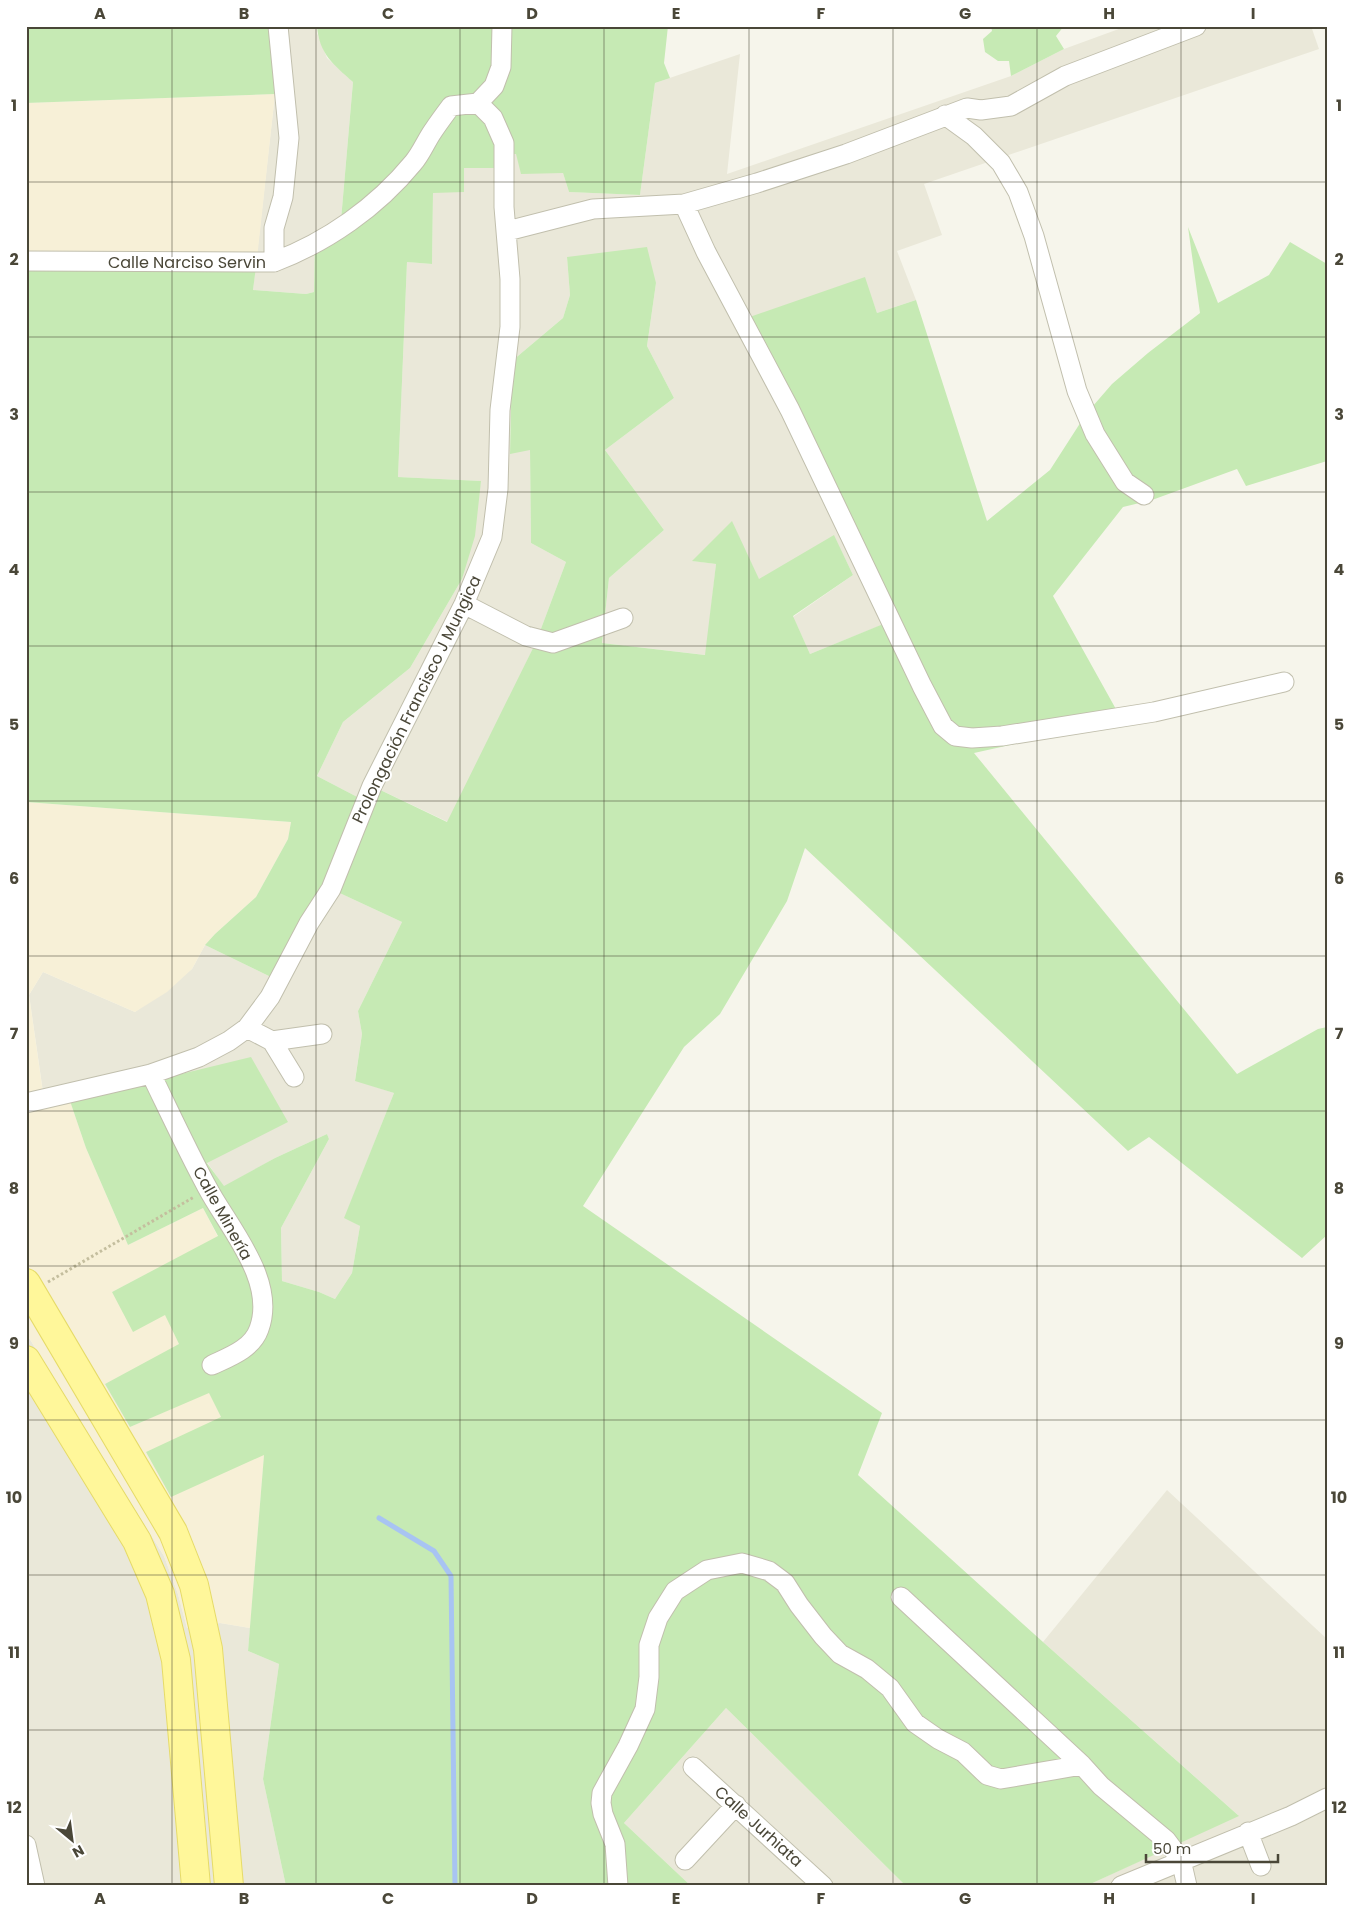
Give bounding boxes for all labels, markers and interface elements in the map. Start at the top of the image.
text: A [94,2,106,25]
text: B [239,2,249,25]
text: C [382,2,394,25]
text: D [526,2,538,25]
text: E [672,2,680,25]
text: F [817,2,826,25]
text: G [959,2,971,25]
text: H [1103,2,1115,25]
text: I [1251,2,1255,25]
text: 1 [11,94,17,117]
text: 1 [1336,94,1342,117]
text: 2 [9,248,19,271]
text: 2 [1334,248,1344,271]
street label: Calle Narciso Servin [108,251,266,274]
text: 3 [9,403,19,426]
text: 3 [1334,403,1344,426]
text: 4 [9,558,20,581]
text: 4 [1334,558,1345,581]
street label: Prolongación Francisco J Mungica [346,571,487,827]
text: 5 [9,713,19,736]
text: 5 [1334,713,1344,736]
text: 6 [9,867,19,890]
text: 6 [1334,867,1344,890]
text: 7 [10,1022,19,1045]
text: 7 [1335,1022,1344,1045]
street label: Calle Minería [187,1162,258,1264]
text: 8 [9,1177,19,1200]
text: 8 [1334,1177,1344,1200]
text: 9 [9,1332,19,1355]
text: 9 [1334,1332,1344,1355]
text: 10 [6,1486,22,1509]
text: 10 [1331,1486,1347,1509]
text: 11 [8,1641,20,1664]
text: 11 [1333,1641,1345,1664]
street label: Calle Jurhiata [710,1781,808,1872]
text: 12 [6,1796,22,1819]
text: 12 [1331,1796,1347,1819]
north arrow [48,1814,98,1864]
scale bar [1146,1832,1278,1864]
text: 50 m [1153,1838,1191,1859]
text: N [69,1840,88,1863]
text: A [94,1887,106,1910]
text: B [239,1887,249,1910]
text: C [382,1887,394,1910]
text: D [526,1887,538,1910]
text: E [672,1887,680,1910]
text: F [817,1887,826,1910]
text: G [959,1887,971,1910]
text: H [1103,1887,1115,1910]
text: I [1251,1887,1255,1910]

